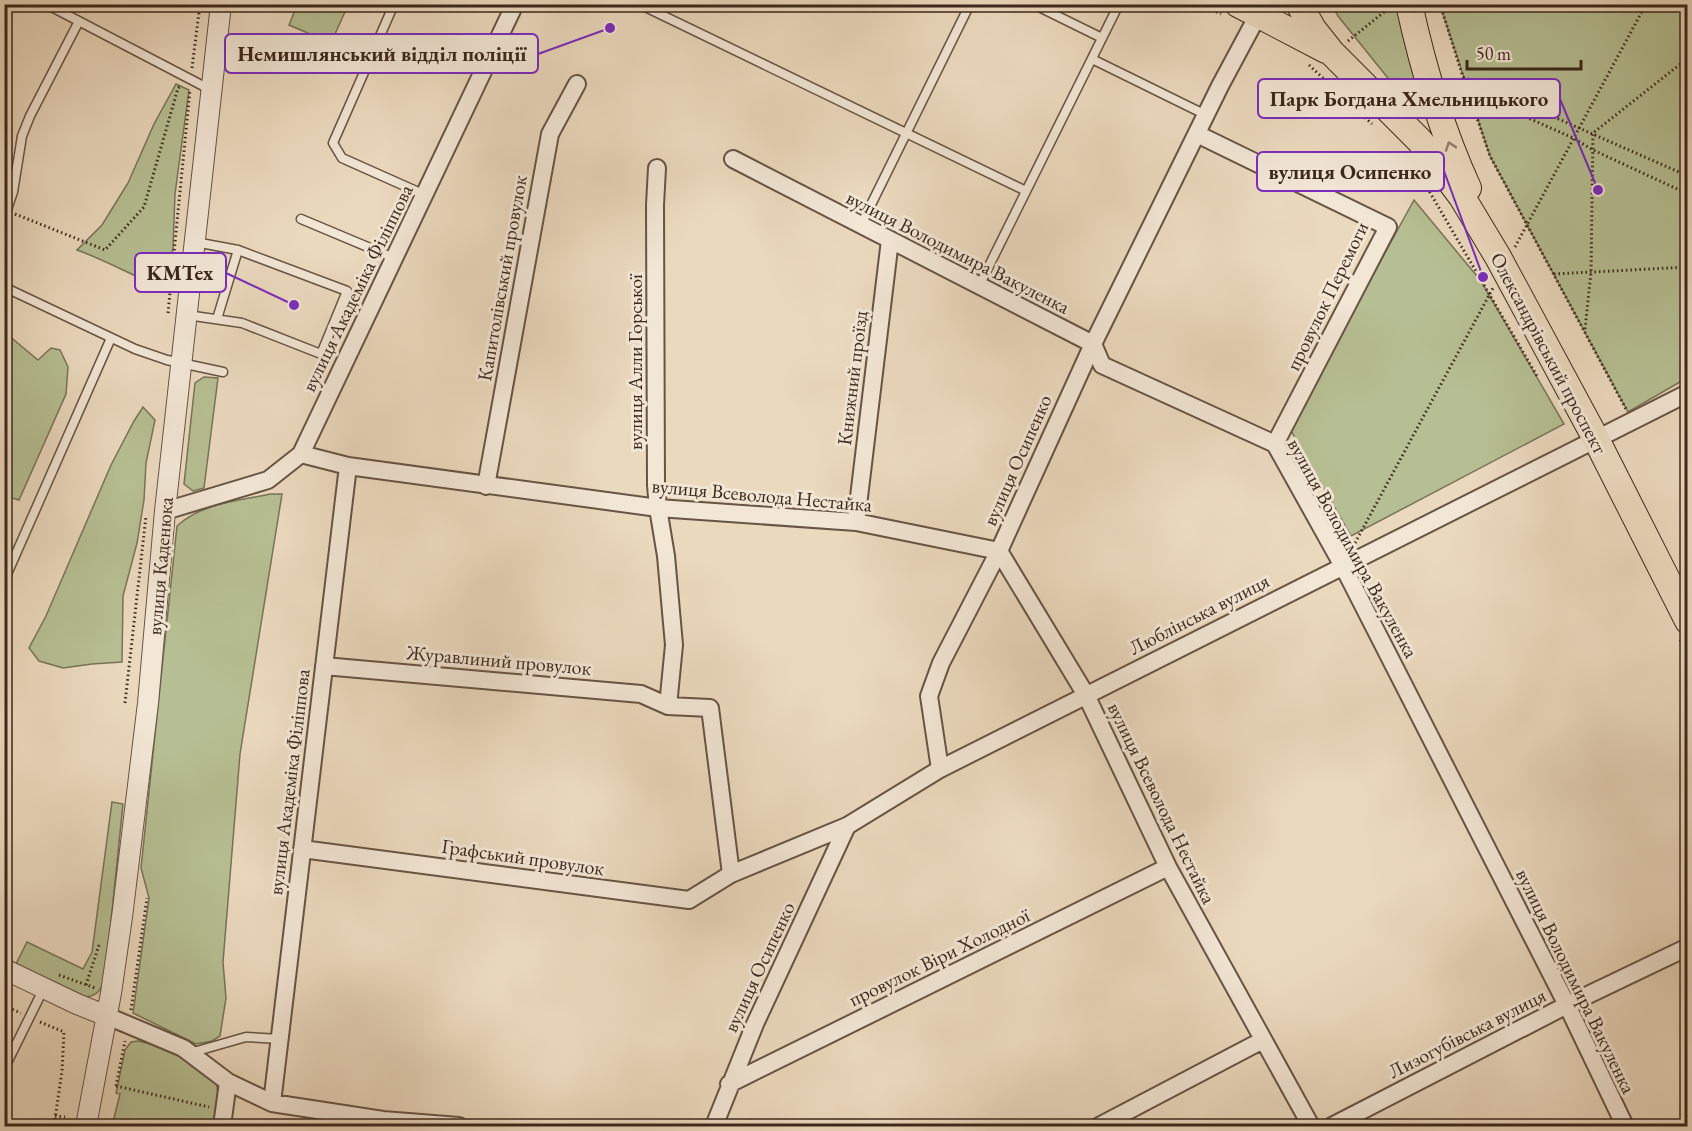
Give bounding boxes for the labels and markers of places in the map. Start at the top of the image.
callout: Немишлянський відділ поліції [225,34,538,73]
callout: Парк Богдана Хмельницького [1258,79,1560,118]
callout: вулиця Осипенко [1257,152,1444,191]
callout: KMTex [135,253,226,292]

